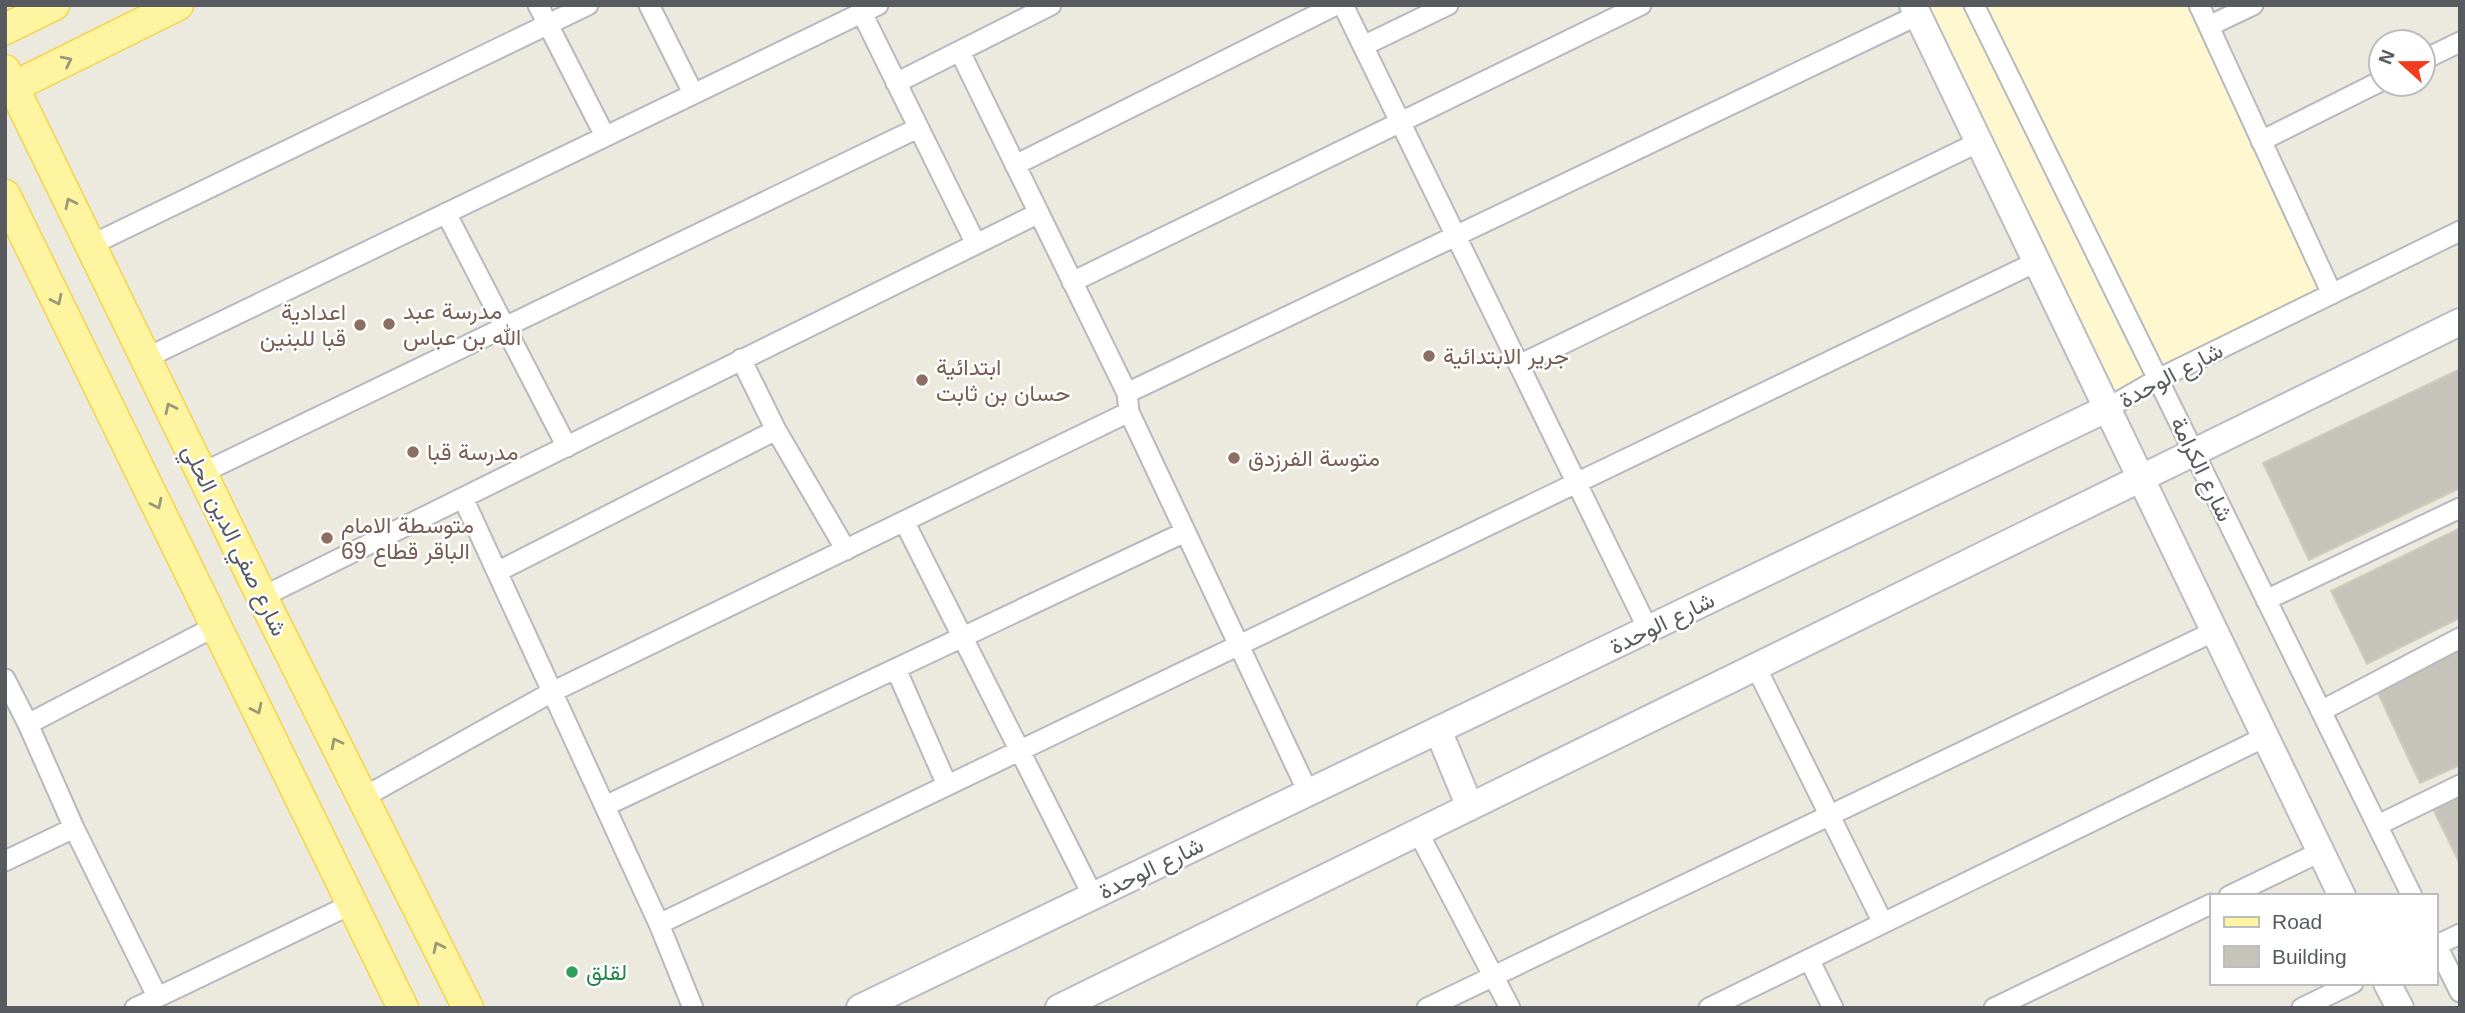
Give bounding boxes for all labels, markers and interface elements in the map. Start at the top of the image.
north arrow [2367,28,2437,98]
text: N [2374,47,2399,67]
one-way arrow [59,55,72,69]
one-way arrow [65,198,79,210]
one-way arrow [48,293,62,305]
place label: مدرسة عبد الله بن عباس [403,298,521,351]
place label: اعدادية قبا للبنين [260,299,346,352]
marker: مدرسة عبد الله بن عباس [381,316,397,332]
marker: اعدادية قبا للبنين [352,317,368,333]
street label: شارع الوحدة [2115,337,2228,416]
place label: جرير الابتدائية [1443,343,1569,371]
marker: جرير الابتدائية [1421,348,1437,364]
place label: ابتدائية حسان بن ثابت [936,354,1070,407]
marker: ابتدائية حسان بن ثابت [914,372,930,388]
one-way arrow [164,403,178,415]
street label: شارع الكرامة [2163,412,2238,527]
place label: مدرسة قبا [427,439,519,467]
street label: شارع صفي الدين الحلي [172,440,293,643]
marker: مدرسة قبا [405,444,421,460]
place label: متوسة الفرزدق [1248,445,1380,473]
marker: متوسة الفرزدق [1226,450,1242,466]
one-way arrow [148,497,162,509]
place label: متوسطة الامام الباقر قطاع 69 [341,512,474,567]
marker: متوسطة الامام الباقر قطاع 69 [319,530,335,546]
street label: شارع الوحدة [1605,587,1720,662]
one-way arrow [248,702,262,714]
one-way arrow [331,738,345,750]
street label: شارع الوحدة [1094,832,1209,907]
legend [2210,894,2437,985]
text: Road [2272,910,2322,933]
one-way arrow [432,942,446,954]
text: Building [2272,945,2347,968]
place label: لقلق [586,959,627,986]
marker: لقلق [564,964,580,980]

